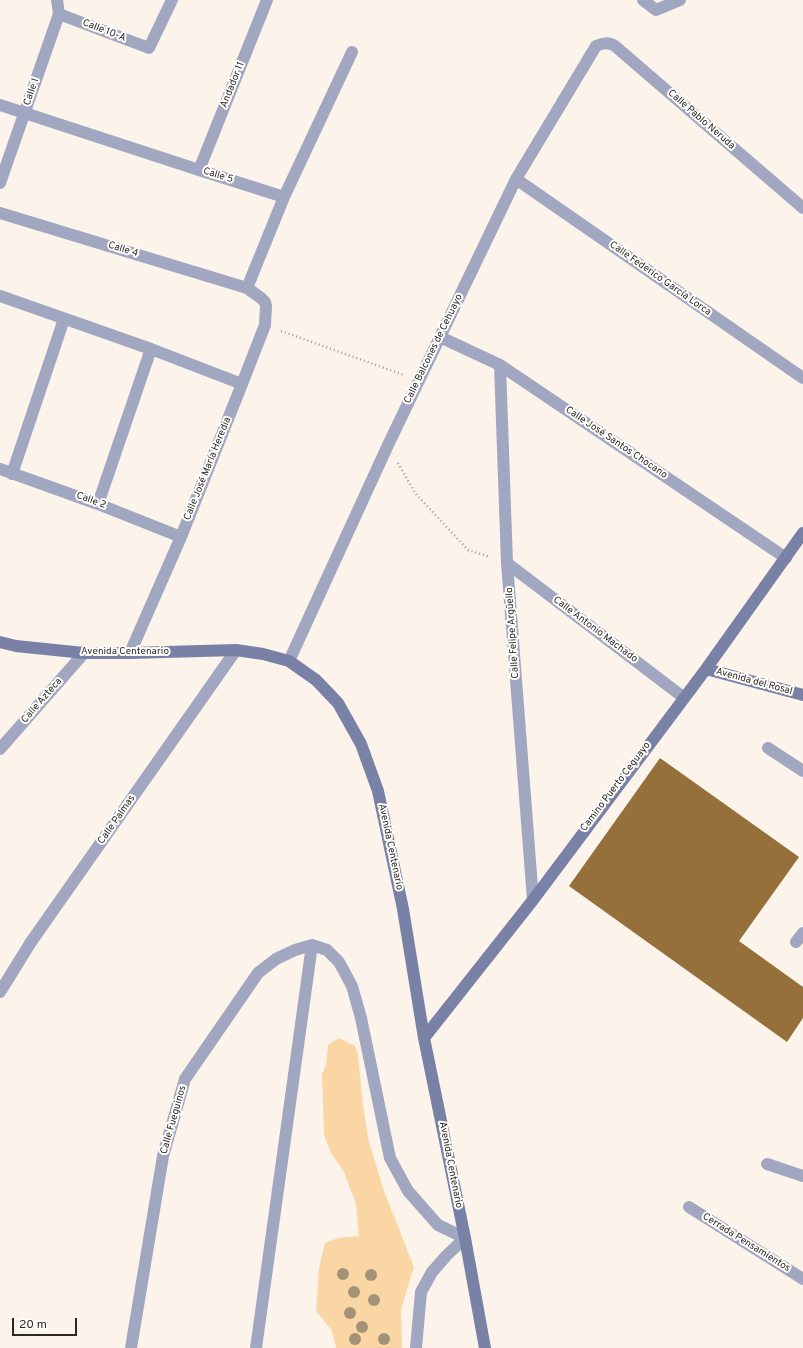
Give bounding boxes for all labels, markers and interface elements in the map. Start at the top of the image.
street label: Calle 10-A [81,17,127,45]
street label: Andador 11 [218,60,248,110]
street label: Calle 1 [22,77,42,107]
street label: Calle Pablo Neruda [665,88,737,152]
street label: Calle 5 [201,166,235,186]
street label: Calle Federico García Lorca [607,239,713,319]
street label: Calle 4 [106,240,140,260]
street label: Calle Balcones de Cehuayo [402,292,466,406]
street label: Calle José Santos Chocano [563,404,669,482]
street label: Calle José María Heredia [182,416,234,522]
street label: Calle 2 [74,490,108,512]
street label: Calle Felipe Argüello [504,587,522,679]
street label: Calle Antonio Machado [550,594,640,666]
street label: Avenida Centenario [81,646,169,658]
street label: Avenida del Rosal [715,666,793,698]
street label: Calle Azteca [19,676,65,726]
street label: Camino Puerto Ceguayo [578,740,654,834]
street label: Calle Palmas [96,793,138,847]
street label: Avenida Centenario [375,803,405,891]
street label: Calle Fueguinos [158,1084,190,1156]
street label: Avenida Centenario [436,1121,464,1209]
street label: Cerrada Pensamientos [700,1211,792,1275]
scale bar [14,1310,79,1336]
text: 20 m [19,1317,47,1333]

